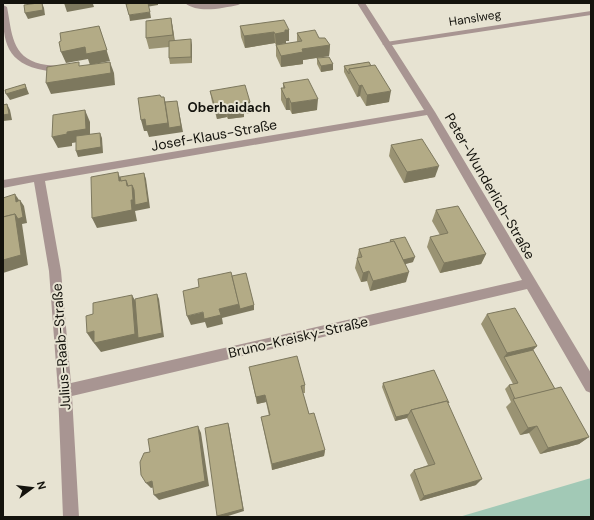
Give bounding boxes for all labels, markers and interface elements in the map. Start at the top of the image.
street label: Hanslweg [448,6,503,30]
district label: Oberhaidach [187,99,271,116]
street label: Peter-Wunderlich-Straße [441,110,539,262]
street label: Josef-Klaus-Straße [150,115,278,155]
street label: Julius-Raab-Straße [48,283,74,411]
street label: Bruno-Kreisky-Straße [226,312,370,362]
north arrow [12,468,52,508]
text: N [34,480,49,491]

